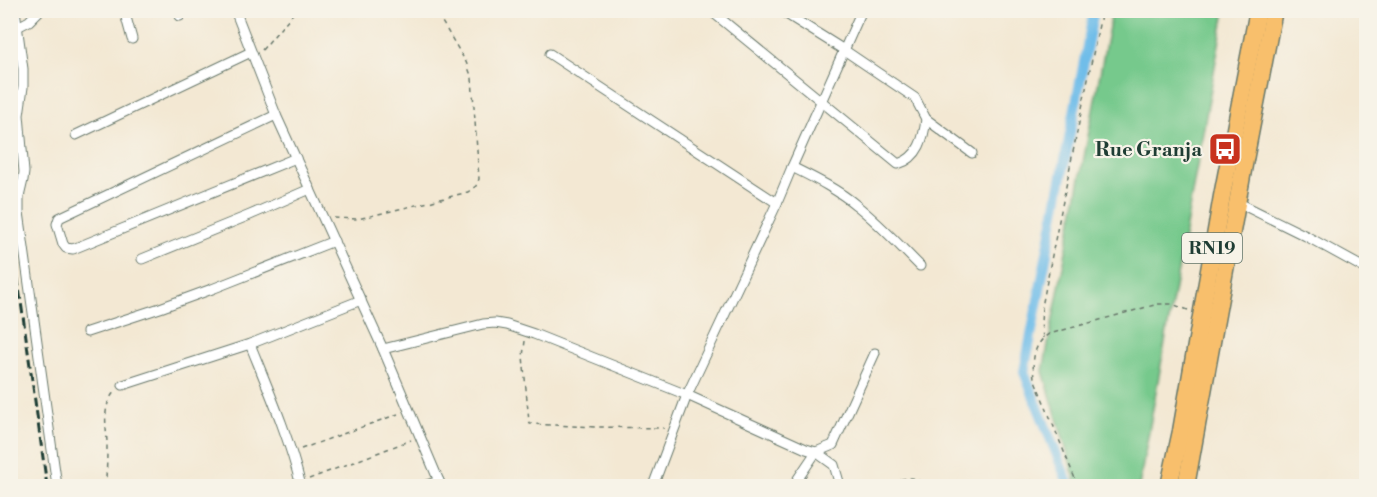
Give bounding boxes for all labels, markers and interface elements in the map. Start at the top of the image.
bus stop icon: Rue Granja [1207,131,1243,167]
place label: Rue Granja [1095,138,1202,163]
road number: RN19 [1182,233,1242,263]

